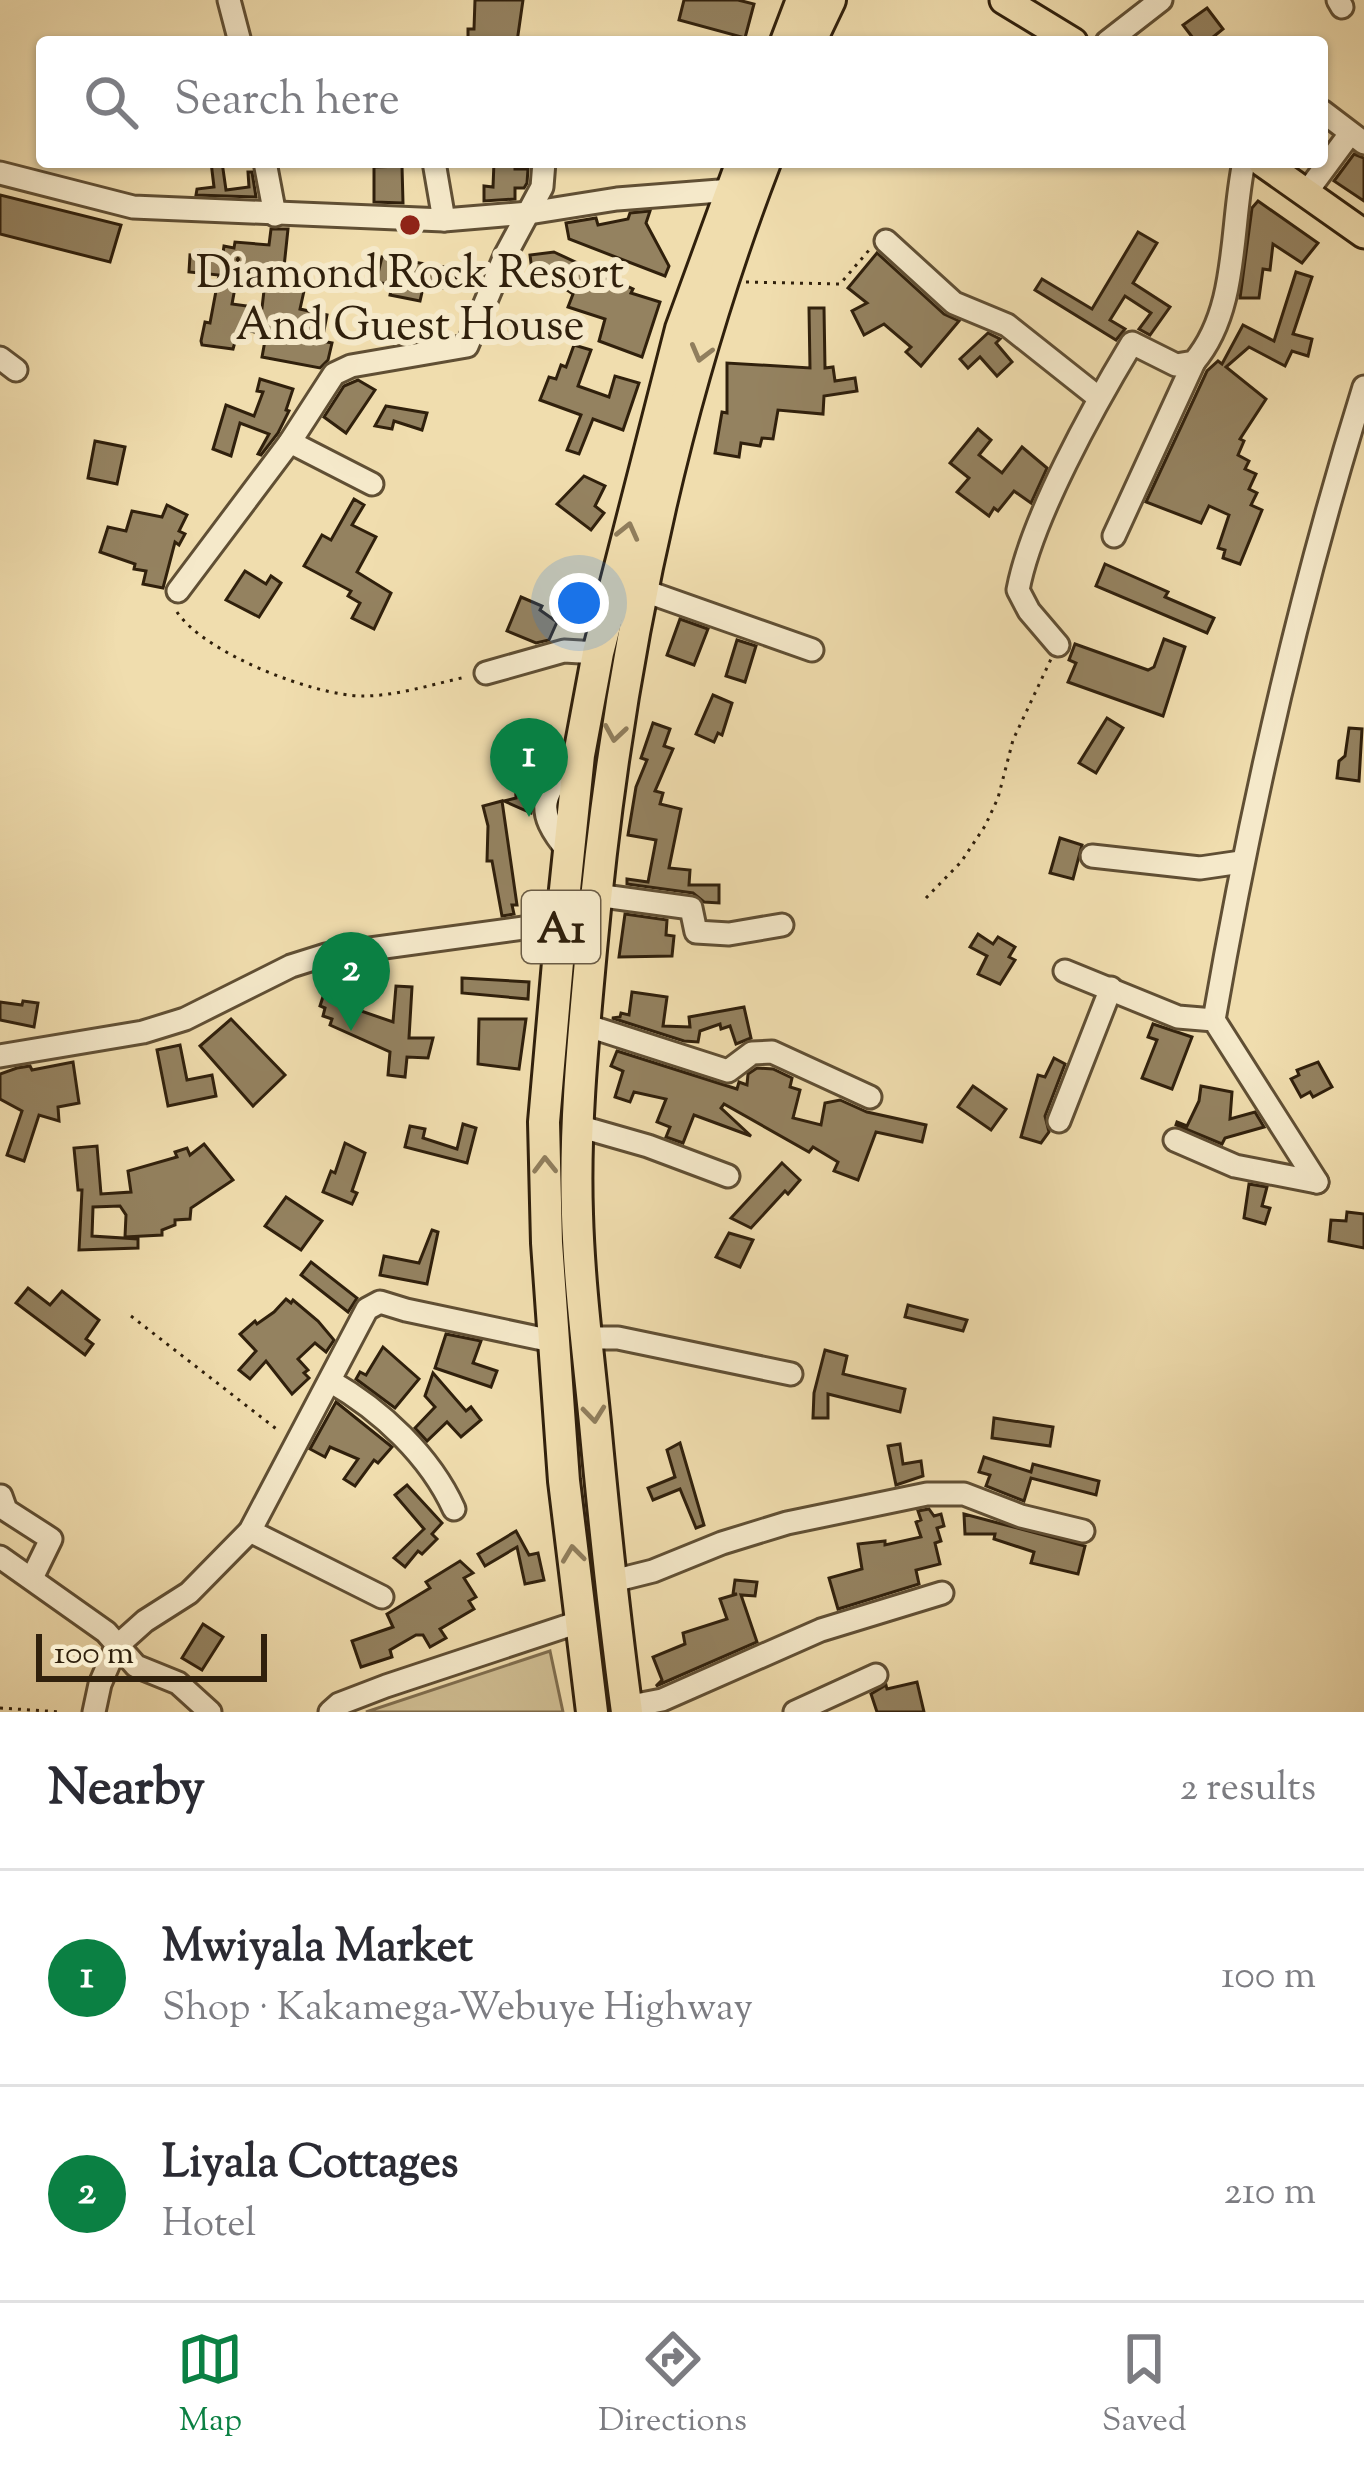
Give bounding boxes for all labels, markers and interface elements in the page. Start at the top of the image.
search box [36,36,1328,168]
icon: search [78,69,144,135]
text: Search here [174,70,400,135]
marker: Diamond Rock Resort And Guest House [397,212,423,238]
place label: Diamond Rock Resort And Guest House [196,244,624,361]
one-way arrow [691,342,716,362]
one-way arrow [614,521,639,541]
your location [549,573,609,633]
pin: 1 [490,718,568,817]
one-way arrow [604,722,629,742]
road number: A1 [522,891,600,963]
pin: 2 [312,932,390,1031]
one-way arrow [532,1155,558,1174]
one-way arrow [581,1405,606,1424]
one-way arrow [561,1544,587,1564]
scale bar [36,1628,267,1681]
text: 100 m [54,1631,134,1679]
text: Nearby [48,1754,205,1827]
text: 2 results [1180,1762,1316,1818]
text: Mwiyala Market [162,1917,473,1982]
text: 1 [80,1950,94,2006]
text: 100 m [1221,1950,1316,2006]
text: Shop · Kakamega-Webuye Highway [162,1982,753,2038]
text: Liyala Cottages [162,2133,458,2198]
text: 2 [78,2166,96,2222]
text: 210 m [1224,2166,1316,2222]
text: Hotel [162,2198,256,2254]
tab: Map [177,2326,243,2446]
tab: Directions [598,2326,747,2446]
tab: Saved [1102,2326,1187,2446]

